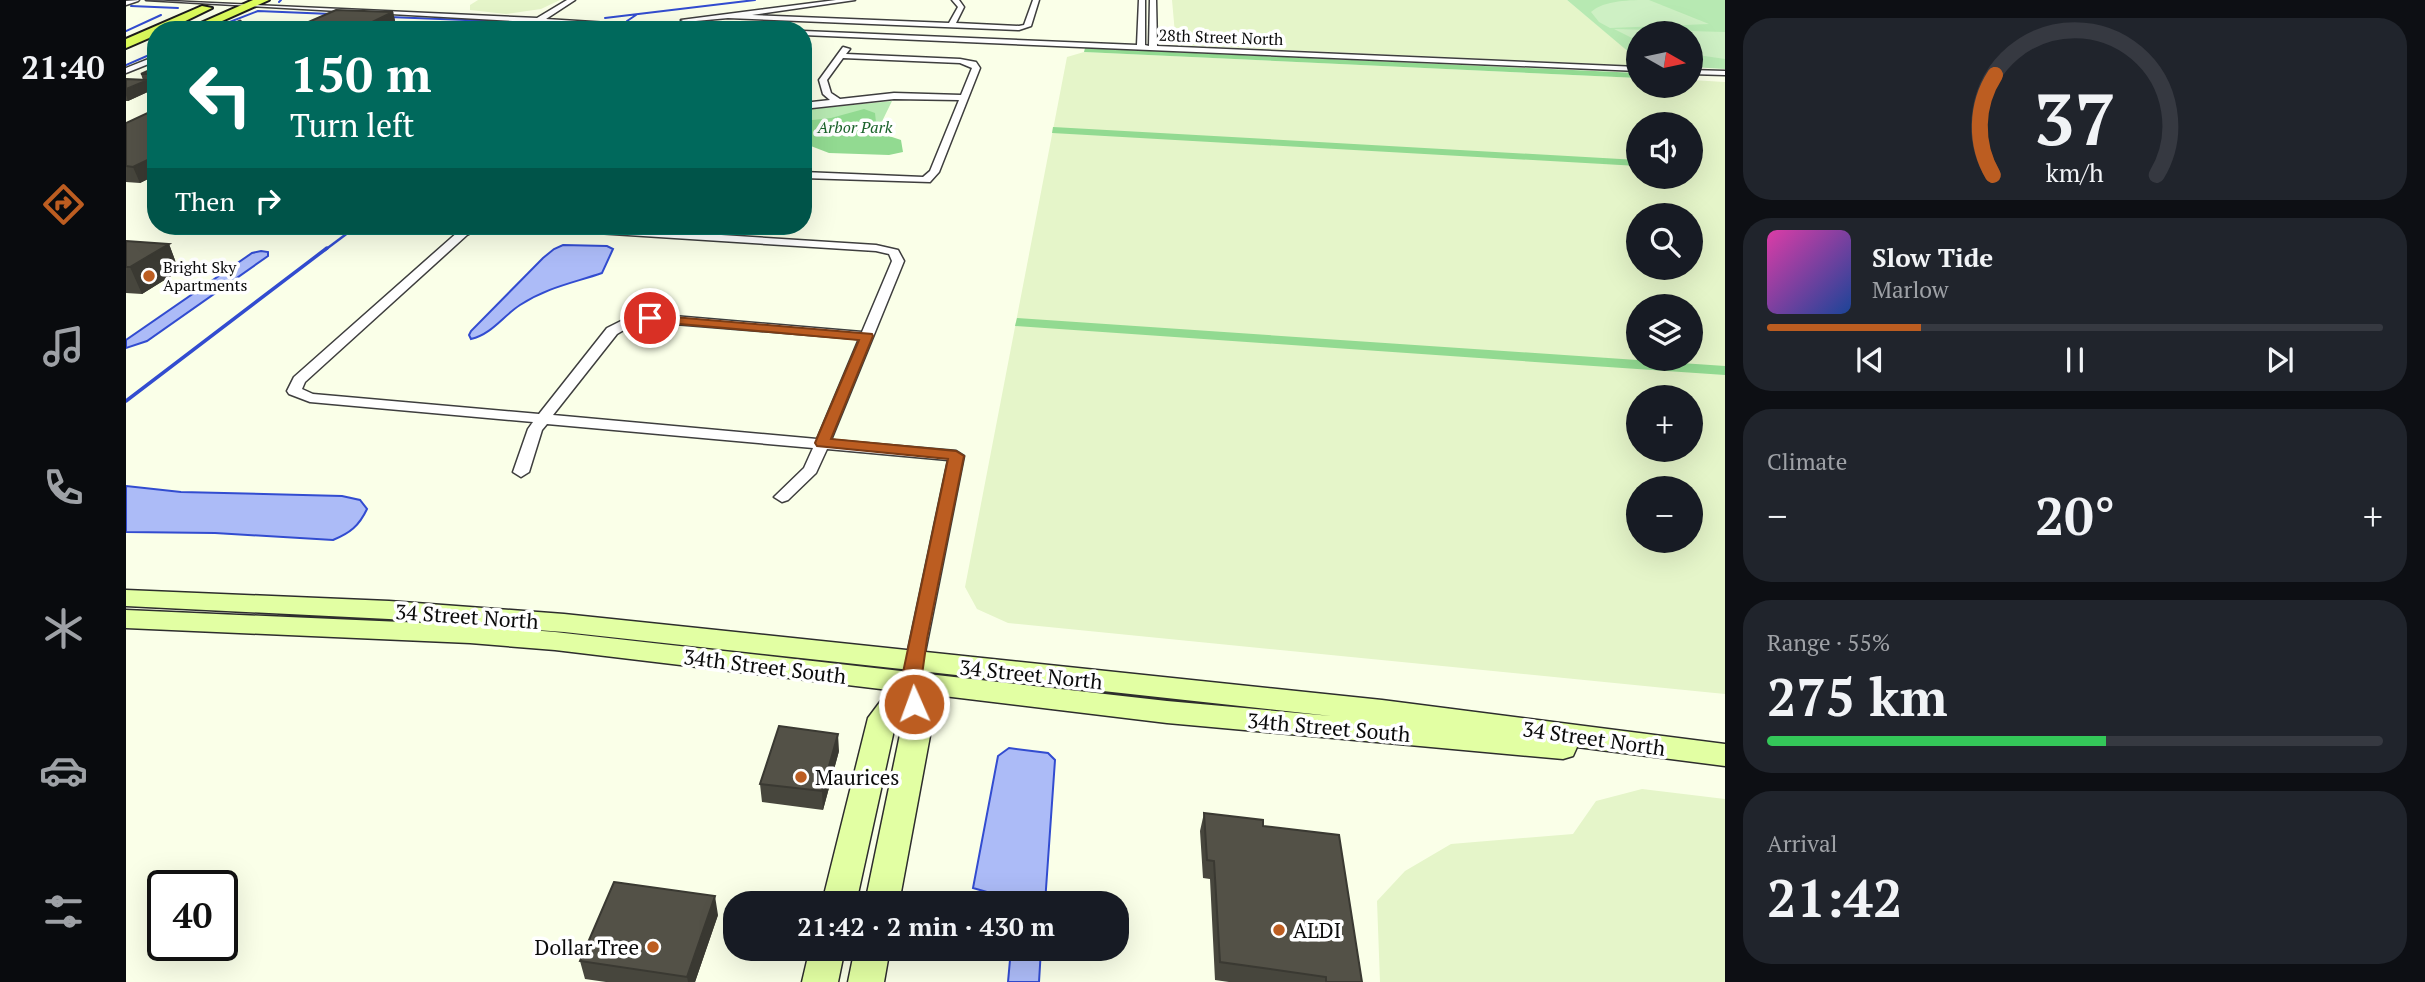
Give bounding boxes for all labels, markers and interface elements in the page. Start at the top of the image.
north arrow [1626,21,1703,98]
map controls [1626,21,1703,553]
street label: 28th Street North [1158,24,1284,50]
text: 150 m [290,41,432,106]
text: 21:40 [21,46,105,88]
icon: left [175,49,266,140]
text: 37 [2034,69,2116,166]
text: Turn left [290,104,414,146]
button: sound [1626,112,1703,189]
park label: Arbor Park [817,116,893,138]
text: km/h [2046,156,2104,189]
icon: directions [39,180,88,229]
icon: right [249,182,287,220]
text: Then [175,184,235,218]
button: search [1626,203,1703,280]
text: Slow Tide [1872,240,1993,274]
place label: Bright Sky Apartments [163,256,247,296]
marker: Bright Sky Apartments [141,268,157,284]
text: Marlow [1872,274,1949,305]
pin [620,288,680,348]
button: layers [1626,294,1703,371]
icon: arrive [631,299,669,337]
icon: music [39,322,88,371]
icon: previous [1851,341,1889,379]
icon: pause [2056,341,2094,379]
icon: next [2261,341,2299,379]
button: + [1626,385,1703,462]
text: Climate [1767,446,1847,477]
icon: phone [39,463,88,512]
button: − [1626,476,1703,553]
text: 20° [2035,481,2115,550]
text: − [1767,491,1787,541]
text: + [2363,491,2383,541]
street label: 34 Street North [394,597,540,635]
icon: climate [39,604,88,653]
text: Range · 55% [1767,627,1890,658]
street label: 34th Street South [682,642,848,690]
street label: 34 Street North [958,653,1104,695]
text: 275 km [1767,662,1948,731]
position arrow [877,667,951,741]
street label: 34th Street South [1246,706,1412,748]
street label: 34 Street North [1521,714,1667,762]
icon: car [39,746,88,795]
place label: Maurices [815,763,899,791]
marker: Maurices [793,769,809,785]
text: Arrival [1767,828,1838,859]
text: 21:42 [1767,863,1902,932]
speed limit sign: 40 [147,870,238,961]
icon: filters [39,887,88,936]
text: 21:42 · 2 min · 430 m [797,909,1055,943]
place label: ALDI [1293,916,1341,944]
marker: ALDI [1271,922,1287,938]
place label: Dollar Tree [535,933,639,961]
marker: Dollar Tree [645,939,661,955]

